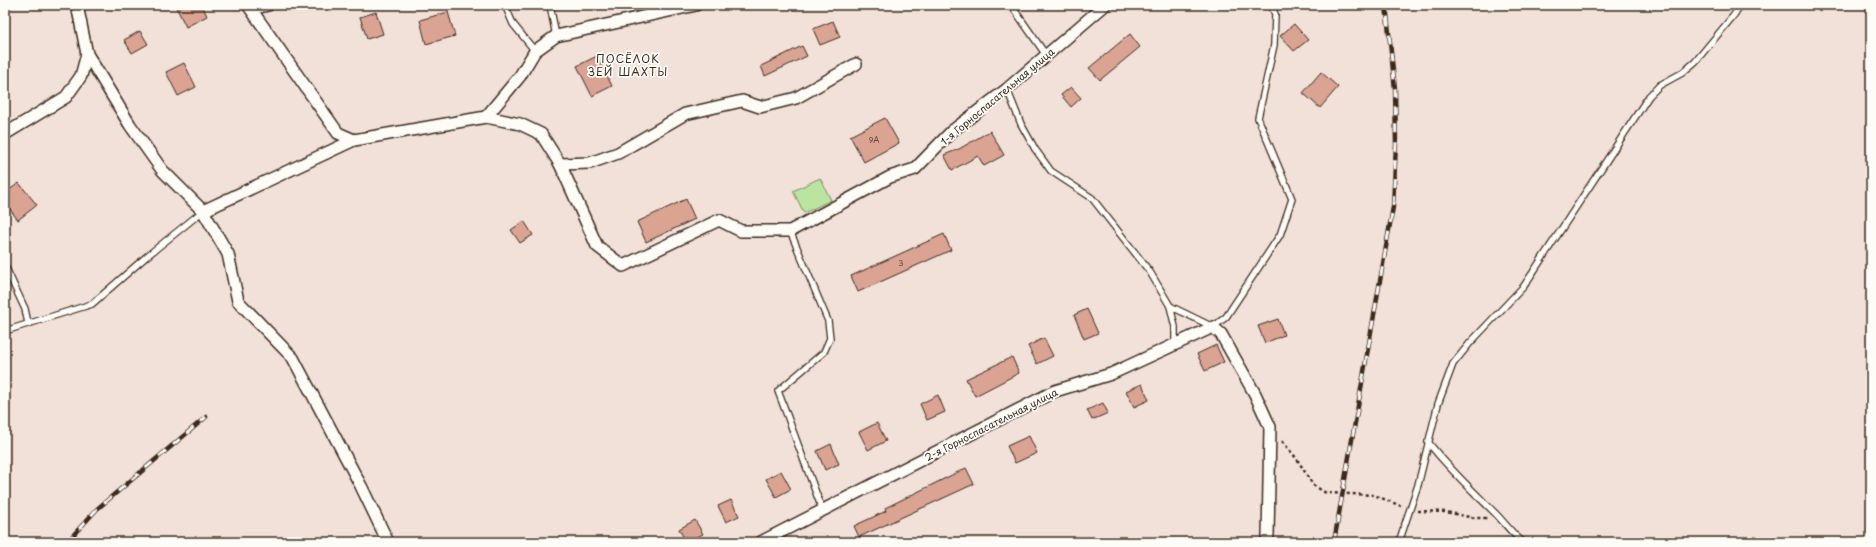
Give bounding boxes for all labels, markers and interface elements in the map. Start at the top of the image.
street label: 1-я Горноспасательная улица [937,43,1058,148]
district label: ПОСЁЛОК 3ЕЙ ШАХТЫ [588,50,668,80]
house number: 9А [869,134,879,146]
house number: 3 [898,257,904,269]
street label: 2-я Горноспасательная улица [922,384,1061,464]

